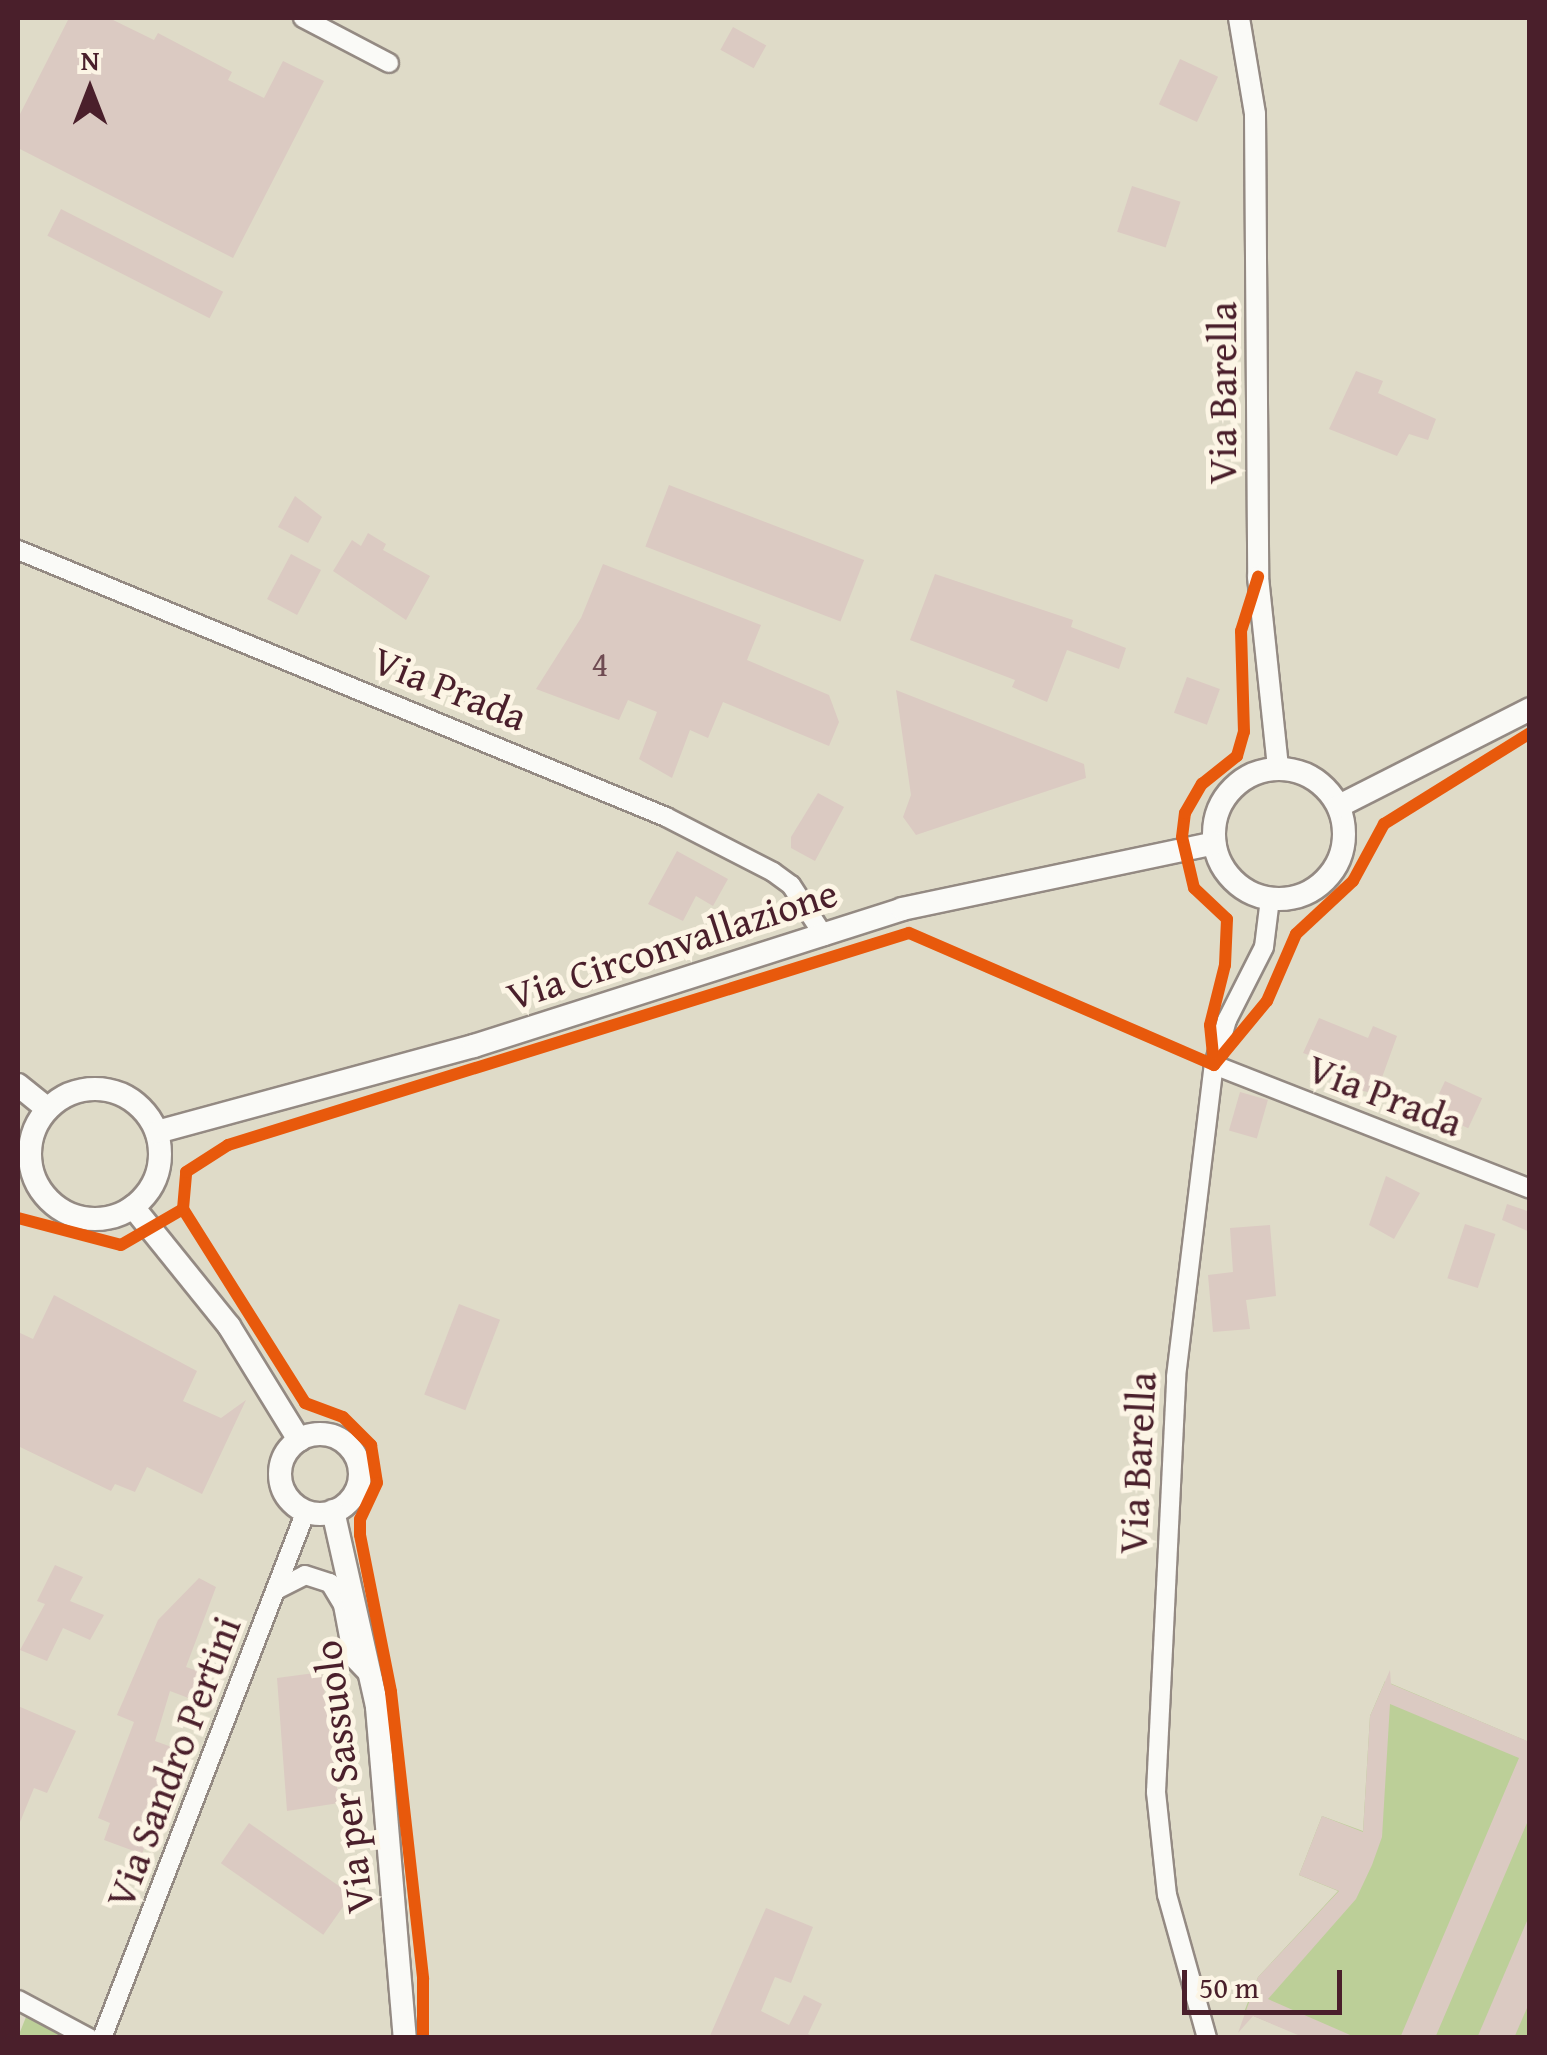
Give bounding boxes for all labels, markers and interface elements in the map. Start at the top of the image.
text: N [81,39,99,80]
north arrow [40,40,140,140]
street label: Via Barella [1198,302,1246,484]
street label: Via Prada [366,635,534,741]
house number: 4 [592,643,608,685]
street label: Via Circonvallazione [501,868,843,1020]
street label: Via Prada [1301,1044,1469,1146]
street label: Via Barella [1108,1371,1166,1555]
street label: Via Sandro Pertini [95,1609,251,1915]
street label: Via per Sassuolo [302,1638,384,1916]
scale bar [1187,1950,1347,2012]
text: 50 m [1199,1965,1259,2009]

